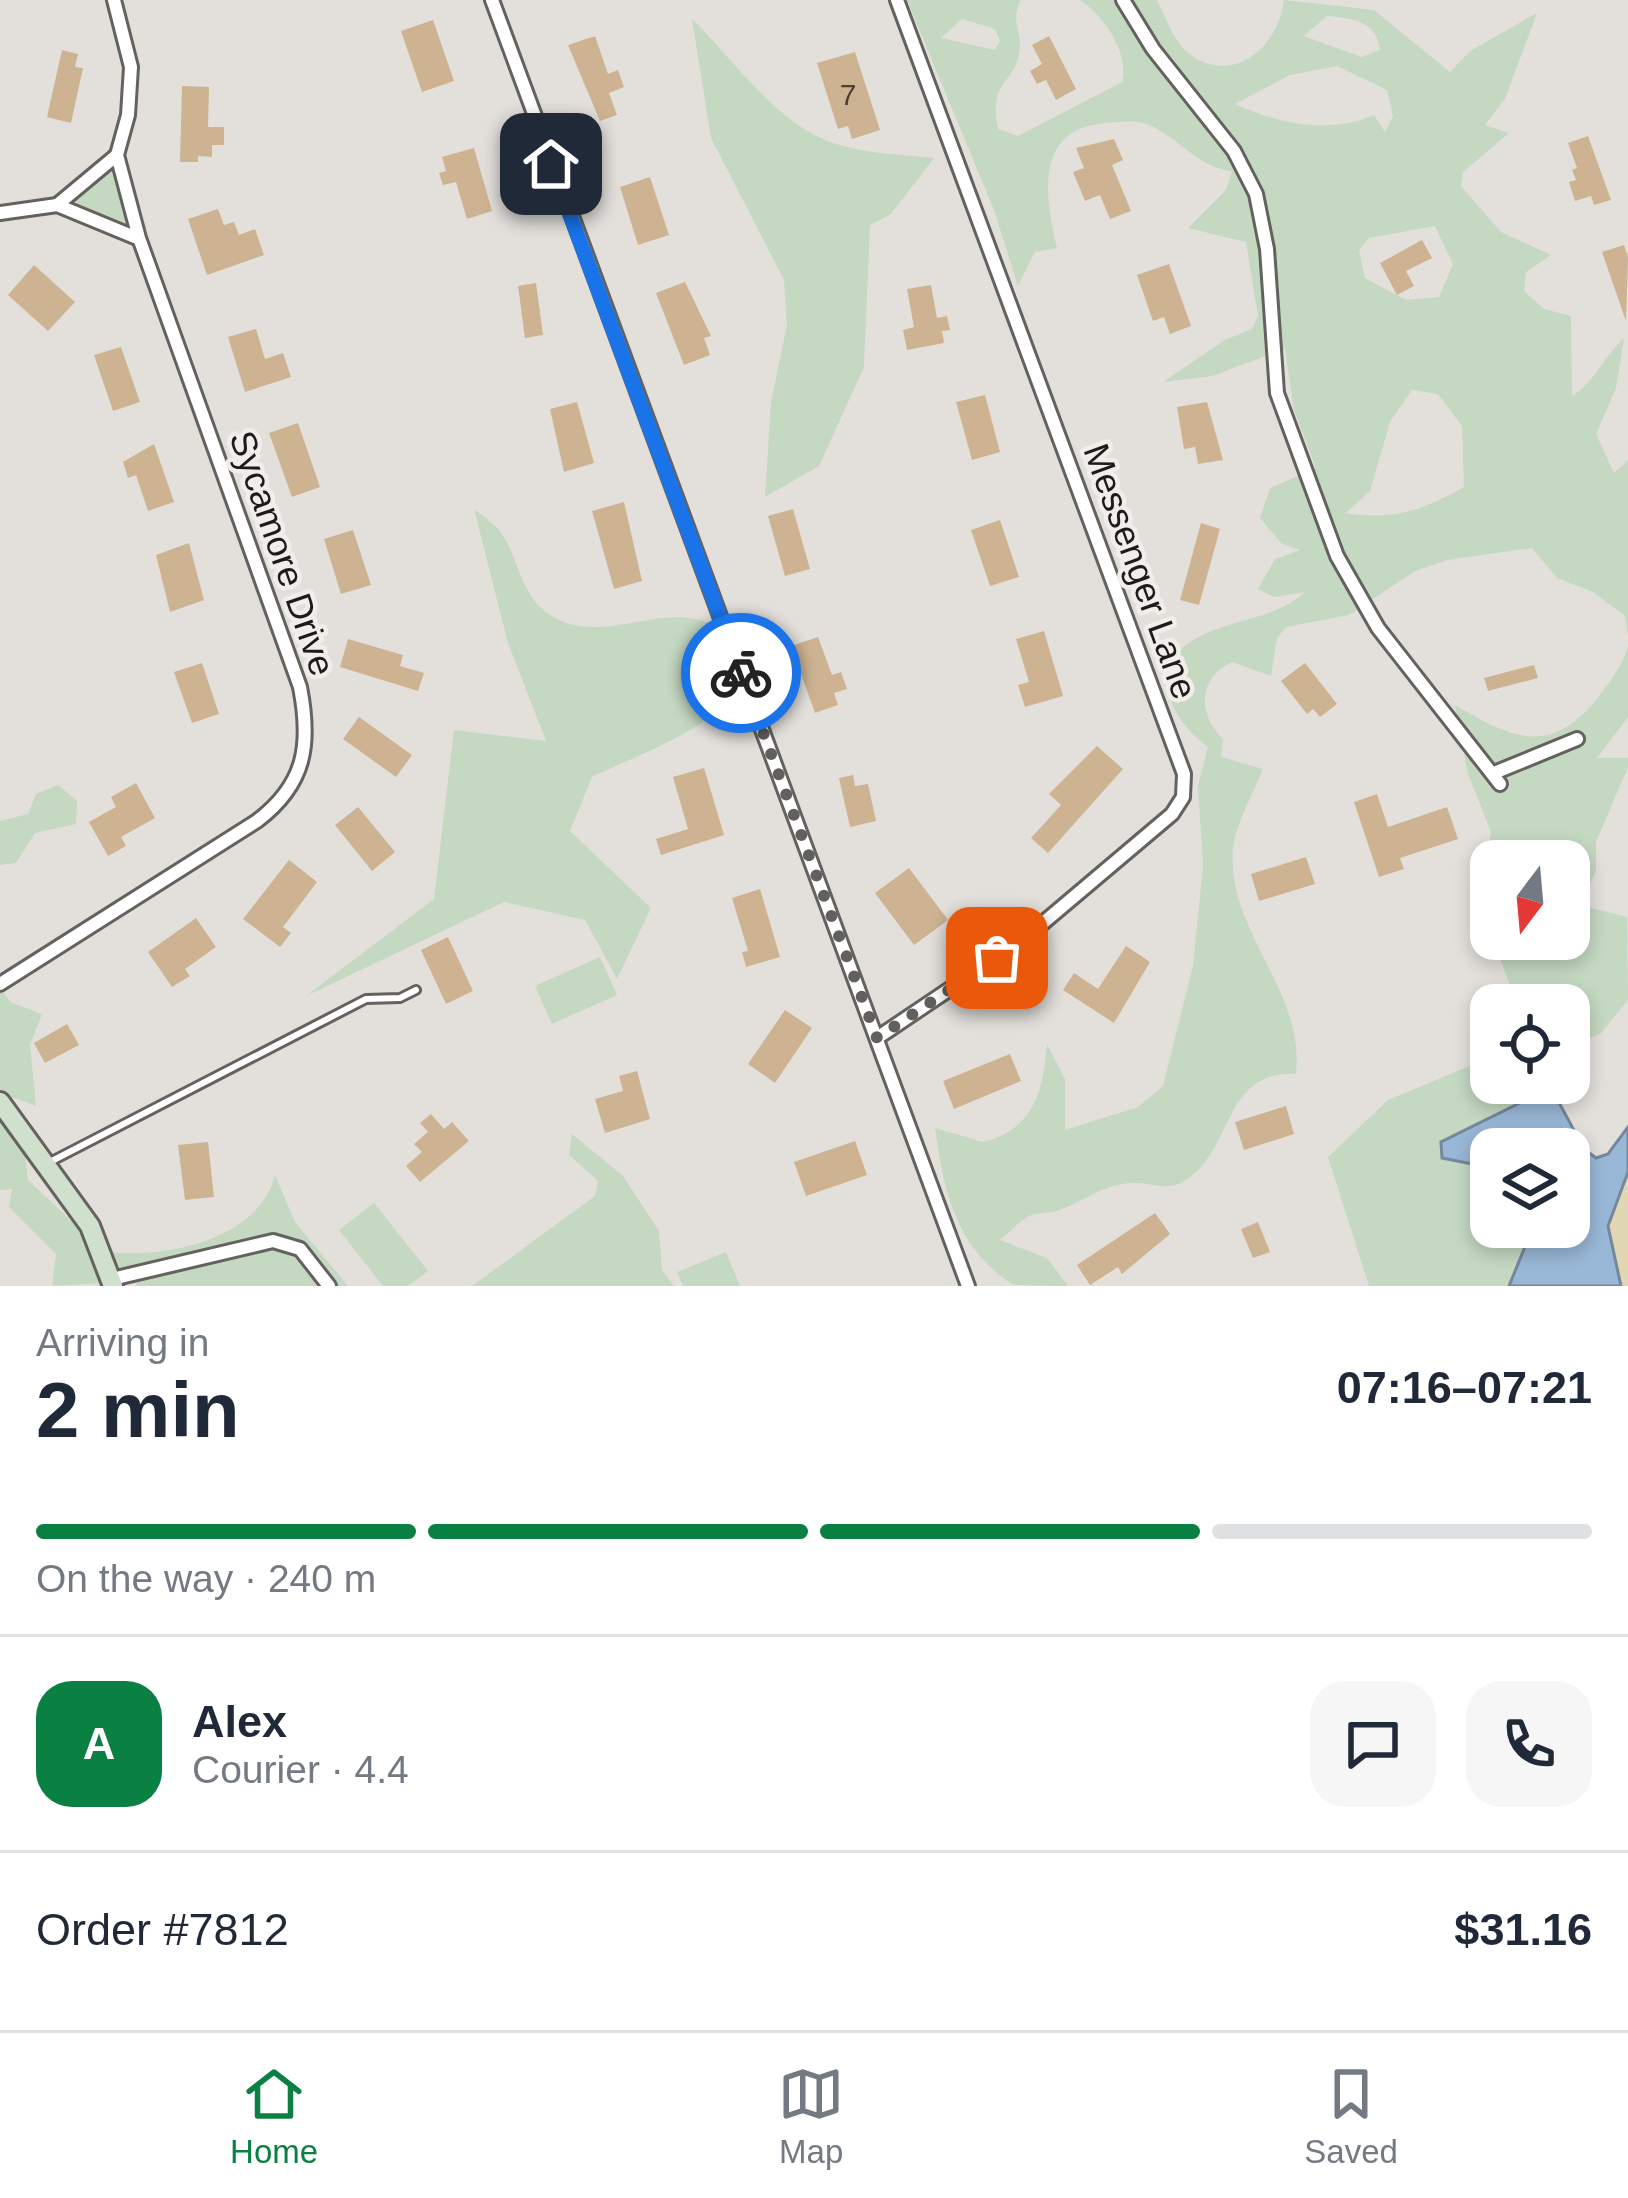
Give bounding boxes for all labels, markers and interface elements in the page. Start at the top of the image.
house number: 7 [840,78,856,111]
pin [500,113,602,215]
icon: home [518,131,584,197]
street label: Sycamore Drive [221,425,344,681]
street label: Messenger Lane [1075,438,1206,704]
courier [681,613,801,733]
icon: bike [708,640,774,706]
north arrow [1470,840,1590,960]
map controls [1470,840,1590,1248]
pin [946,907,1048,1009]
icon: bag [964,925,1030,991]
button: locate [1470,984,1590,1104]
button: layers [1470,1128,1590,1248]
text: Arriving in [36,1321,209,1364]
text: 07:16–07:21 [1337,1362,1592,1413]
text: 2 min [36,1366,240,1454]
text: On the way · 240 m [36,1557,376,1600]
button: chat [1310,1681,1436,1807]
button: phone [1466,1681,1592,1807]
text: Alex [192,1696,287,1747]
text: A [83,1718,115,1769]
text: Courier · 4.4 [192,1748,409,1791]
text: Order #7812 [36,1904,289,1955]
text: $31.16 [1454,1904,1592,1955]
tab: Home [230,2061,318,2171]
tab: Map [778,2061,844,2171]
tab: Saved [1304,2061,1398,2171]

